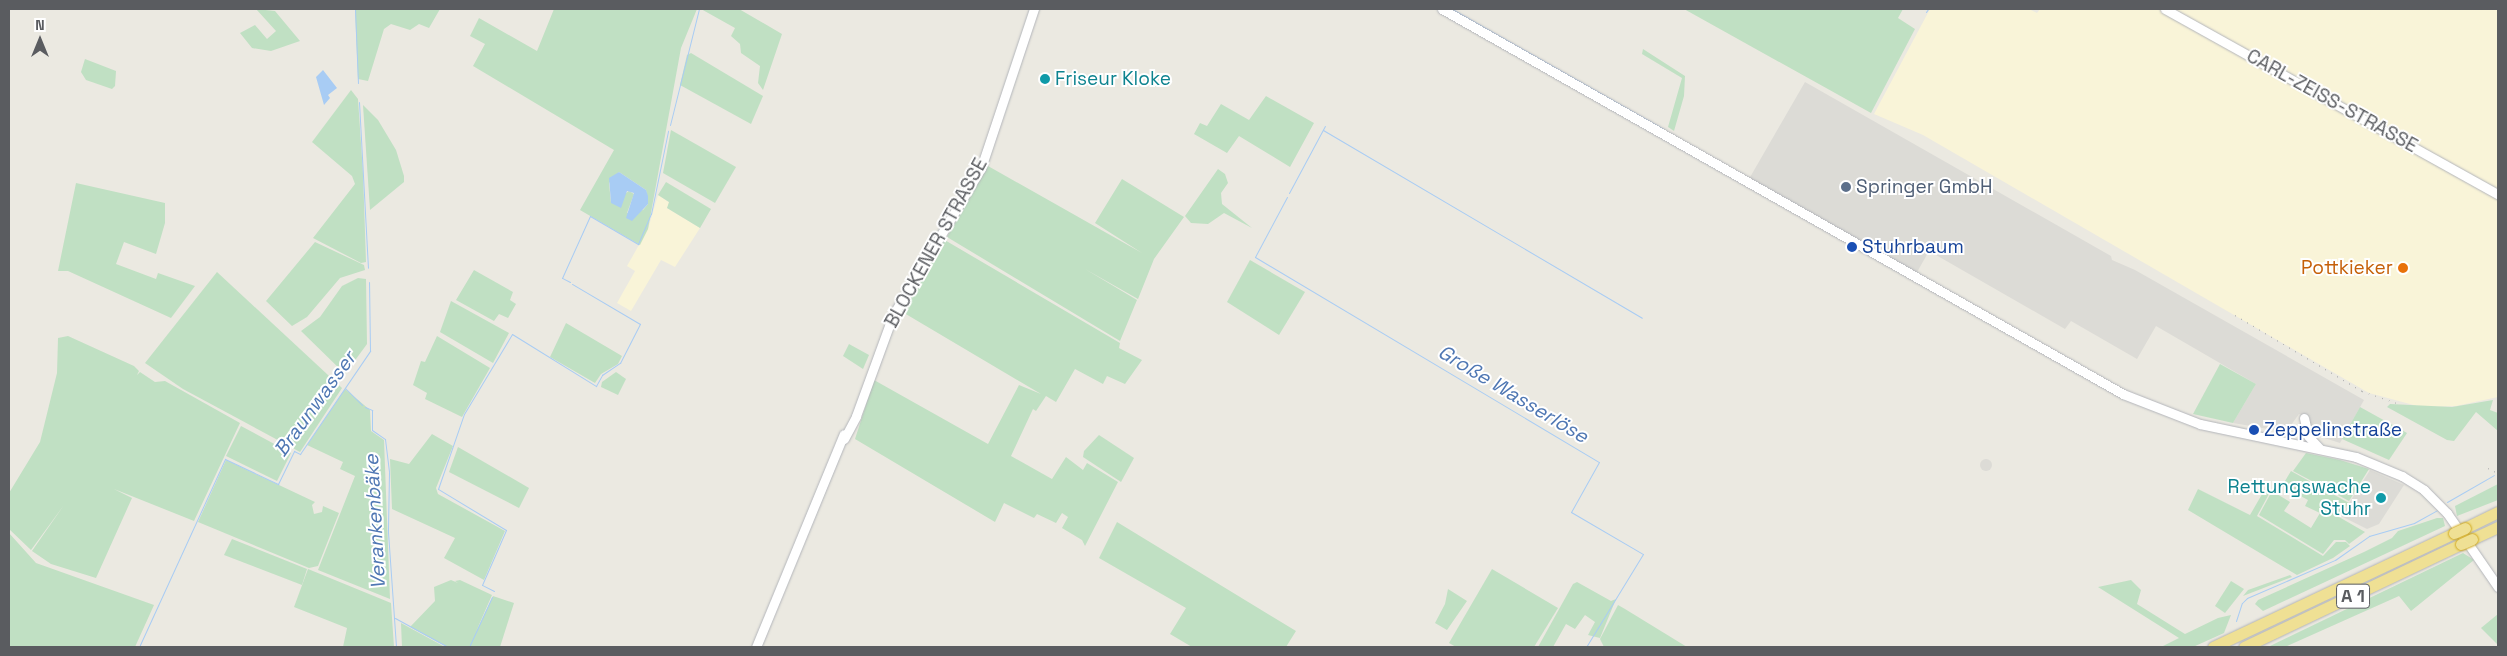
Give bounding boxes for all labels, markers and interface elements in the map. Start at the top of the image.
north arrow [15,15,65,65]
text: N [35,16,45,34]
street label: CARL-ZEISS-STRASSE [2242,44,2422,158]
place label: Friseur Kloke [1055,68,1171,90]
marker: Friseur Kloke [1039,73,1051,85]
street label: BLOCKENER STRASSE [880,154,992,332]
place label: Springer GmbH [1856,176,1992,198]
marker: Springer GmbH [1840,181,1852,193]
place label: Stuhrbaum [1862,236,1964,258]
marker: Stuhrbaum [1846,241,1858,253]
place label: Pottkieker [2301,257,2393,279]
marker: Pottkieker [2397,262,2409,274]
water label: Große Wasserlöse [1433,340,1593,448]
water label: Braunwasser [269,347,361,461]
place label: Zeppelinstraße [2264,419,2402,441]
marker: Zeppelinstraße [2248,424,2260,436]
water label: Verankenbäke [359,454,391,590]
place label: Rettungswache Stuhr [2228,476,2371,520]
marker: Rettungswache Stuhr [2375,492,2387,504]
road number: A 1 [2336,580,2370,612]

